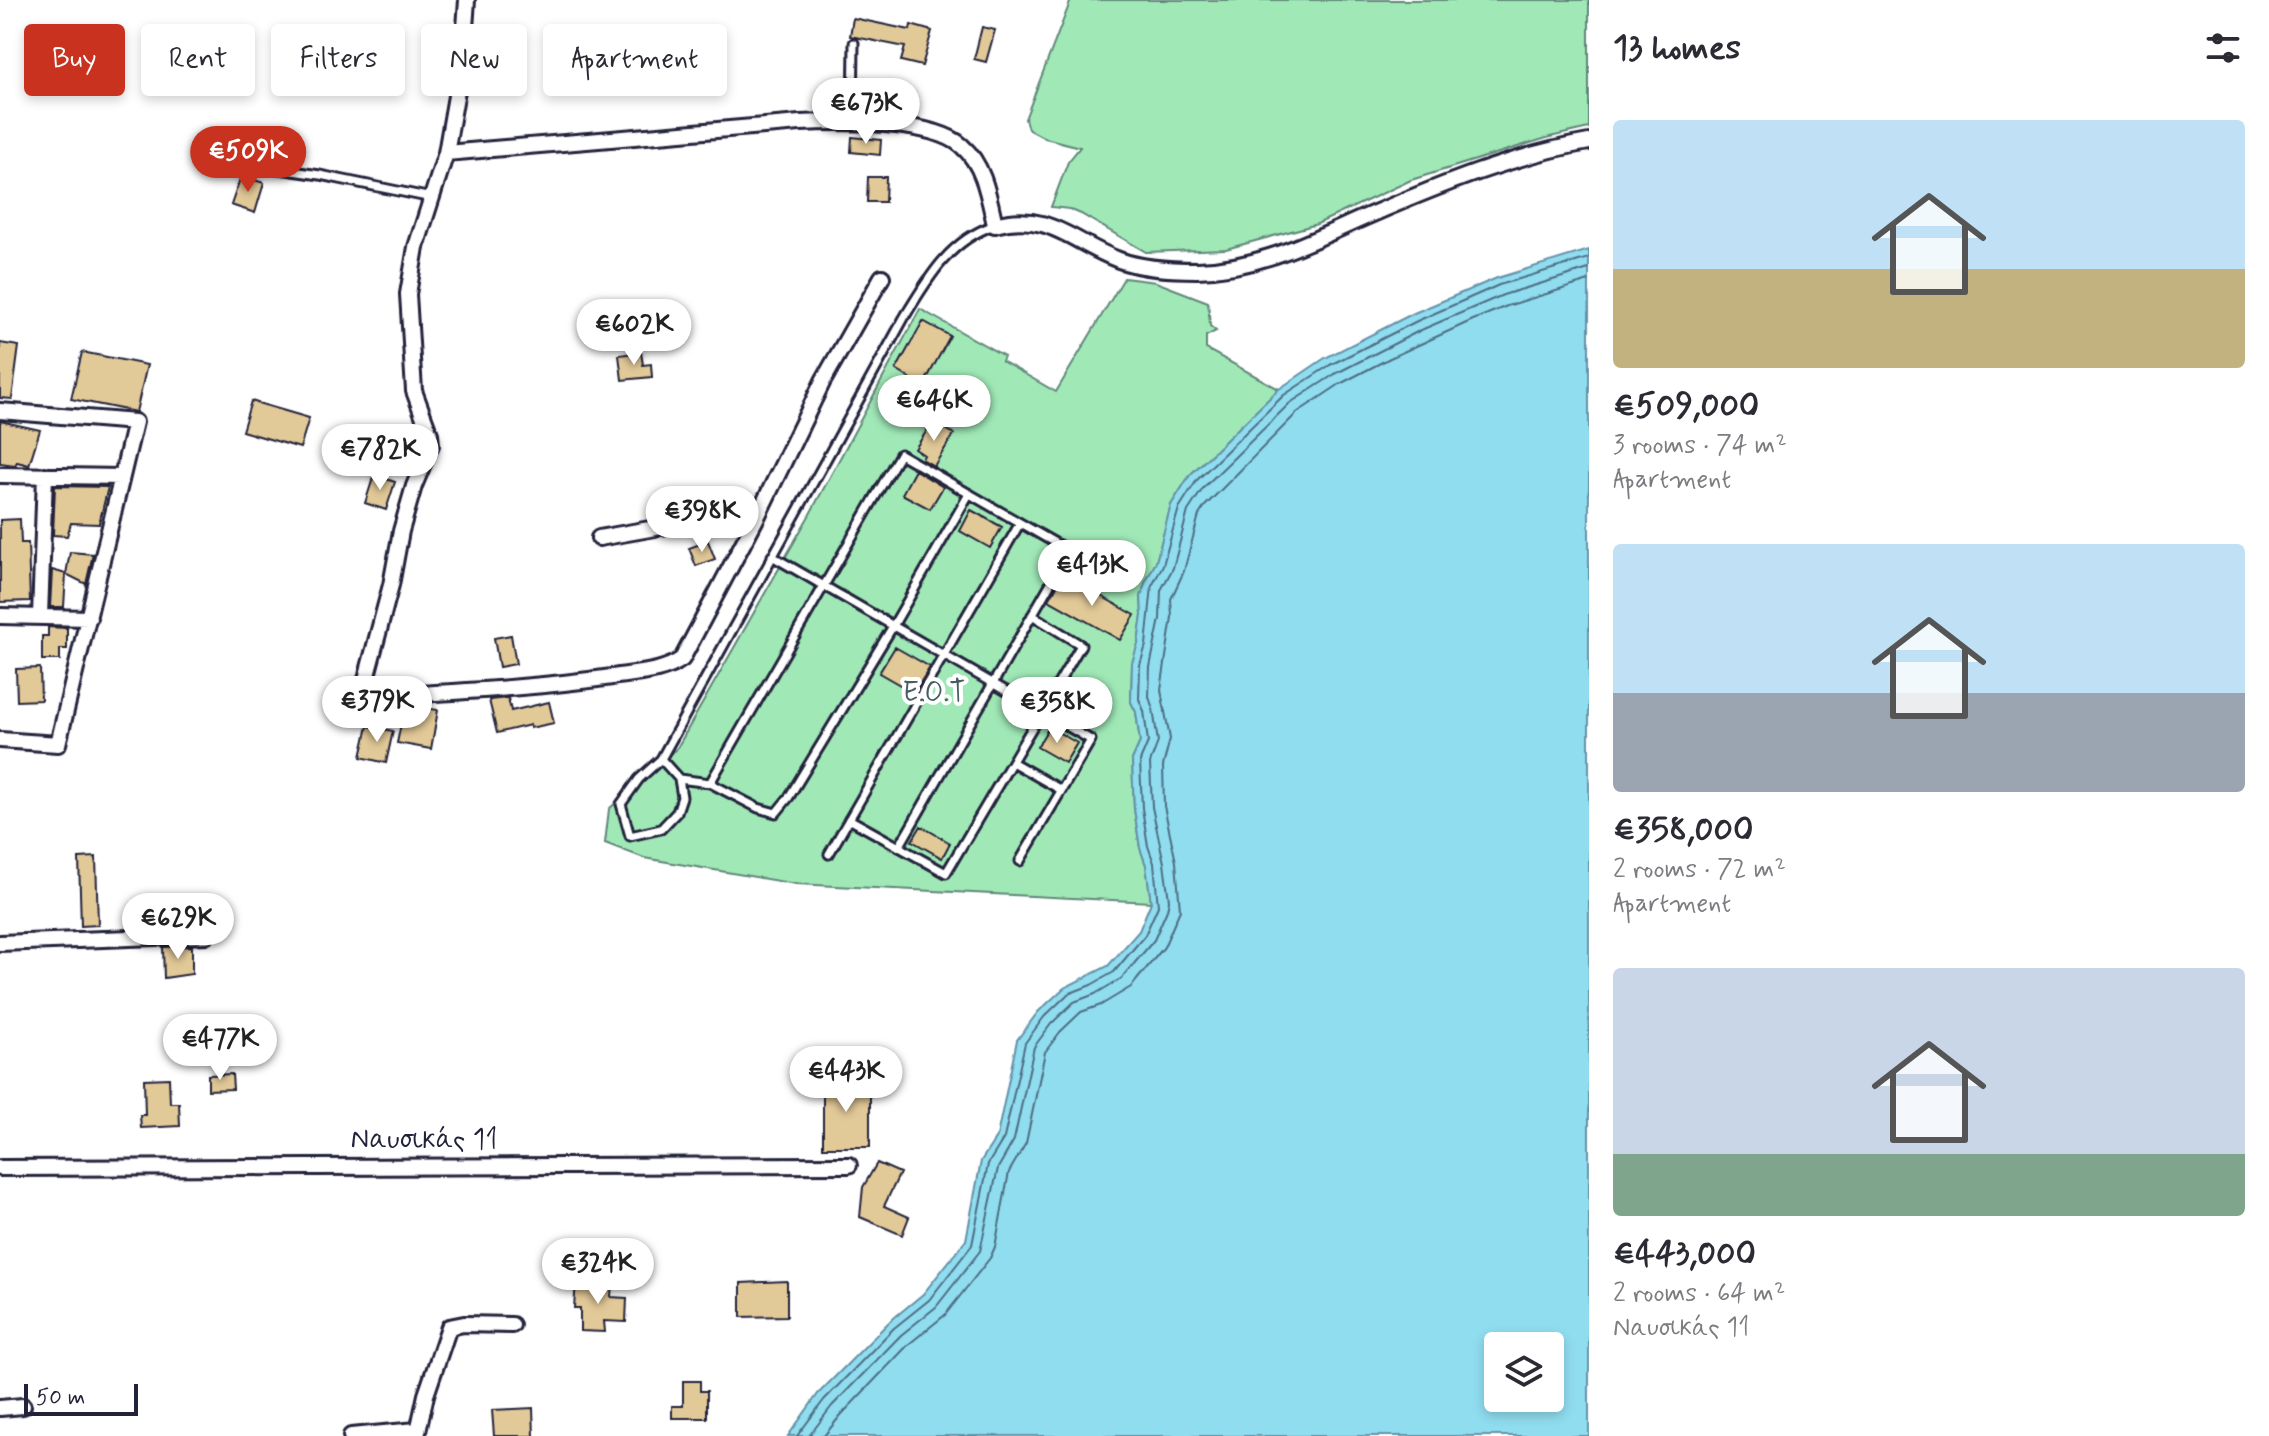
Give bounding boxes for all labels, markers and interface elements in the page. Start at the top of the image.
chip: Buy [24,24,125,96]
chip: Rent [141,24,255,96]
chip: Filters [271,24,405,96]
chip: New [421,24,527,96]
chip: Apartment [543,24,727,96]
text: 13 homes [1613,26,1741,71]
icon: filters [2201,26,2245,70]
pin: €673K [810,78,922,146]
text: €673K [830,87,902,121]
pin: €509K [192,126,304,194]
text: €509K [208,135,288,169]
icon: home [1857,172,2001,316]
pin: €602K [578,299,690,367]
text: €602K [594,308,674,342]
pin: €646K [878,375,990,443]
text: €646K [896,384,972,418]
text: €509,000 [1613,384,1759,429]
pin: €782K [324,424,436,492]
text: 3 rooms · 74 m² [1613,429,1787,463]
text: €782K [340,433,420,467]
text: Apartment [1613,463,1731,497]
pin: €398K [646,486,758,554]
text: €398K [664,495,740,529]
pin: €413K [1036,540,1148,608]
text: €413K [1056,549,1128,583]
icon: home [1857,596,2001,740]
park label: E.O.T [902,675,966,712]
pin: €379K [321,676,433,744]
pin: €358K [1001,677,1113,745]
text: €379K [340,685,414,719]
text: €358K [1019,686,1095,720]
text: €358,000 [1613,808,1753,853]
text: 2 rooms · 72 m² [1613,853,1786,887]
text: Apartment [1613,887,1731,921]
pin: €629K [122,893,234,961]
text: €629K [140,902,216,936]
pin: €477K [164,1014,276,1082]
icon: home [1857,1020,2001,1164]
text: €477K [181,1023,259,1057]
pin: €443K [790,1046,902,1114]
text: €443K [808,1055,884,1089]
street label: Ναυσικάς 11 [351,1122,497,1159]
text: €443,000 [1613,1232,1756,1277]
pin: €324K [542,1238,654,1306]
text: €324K [560,1247,636,1281]
text: 2 rooms · 64 m² [1613,1277,1785,1311]
text: Ναυσικάς 11 [1613,1311,1749,1345]
map controls [1484,1332,1564,1412]
button: layers [1484,1332,1564,1412]
scale bar [24,1380,138,1416]
text: 50 m [36,1384,85,1412]

